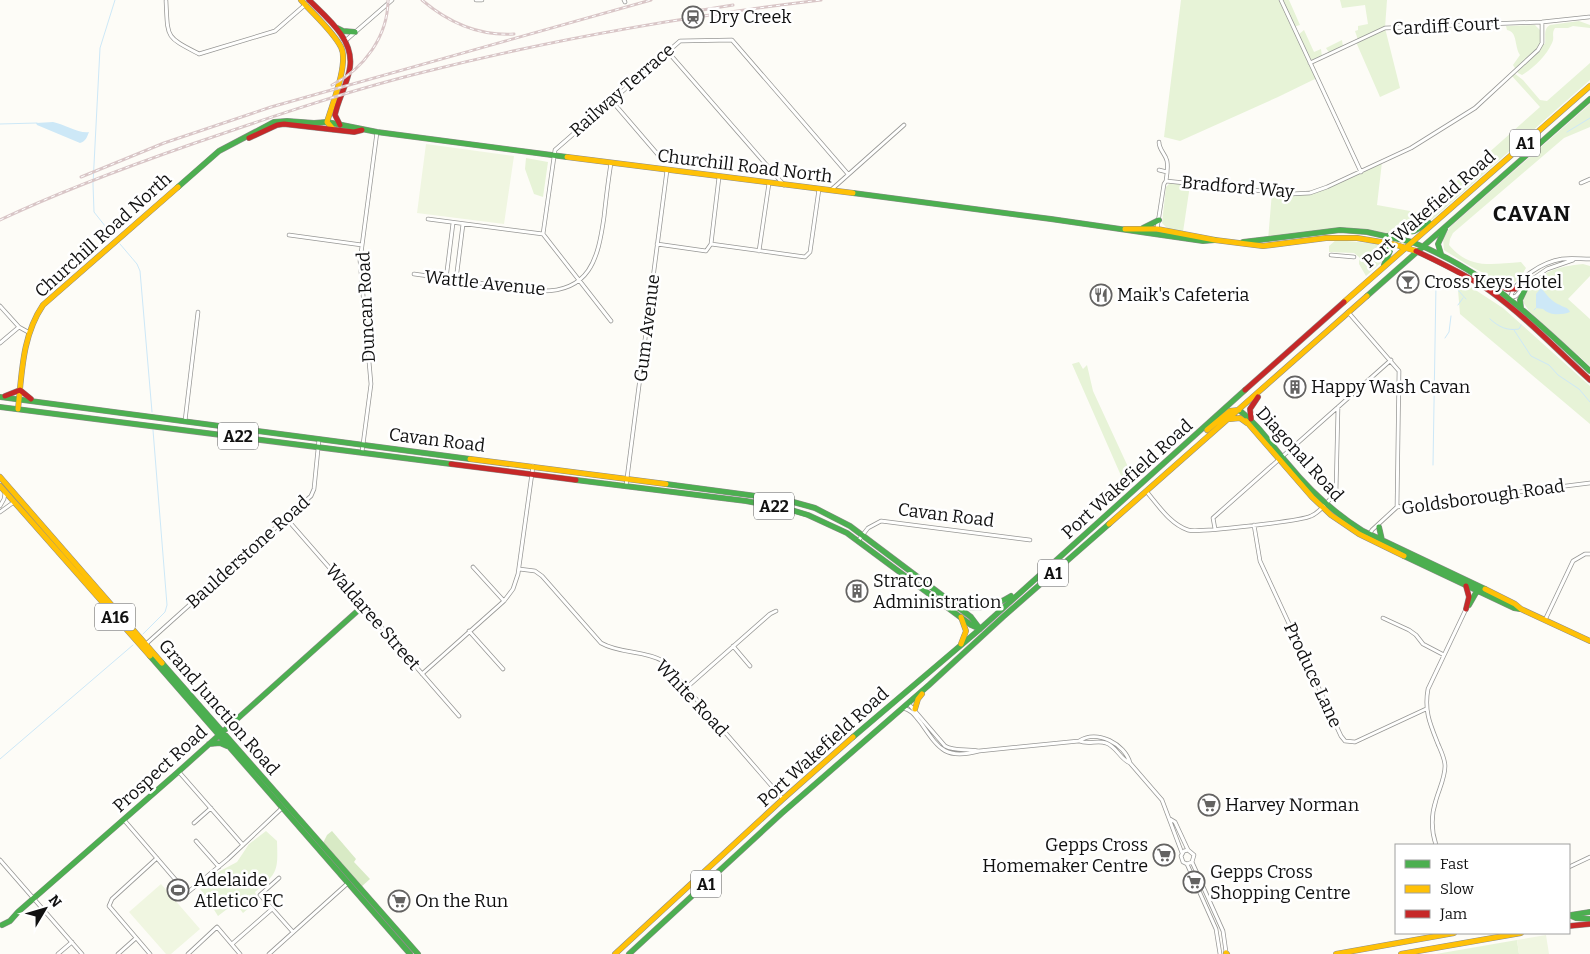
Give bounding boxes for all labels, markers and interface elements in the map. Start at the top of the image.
station icon: Dry Creek [681,5,705,29]
place label: Dry Creek [709,6,792,28]
street label: Cardiff Court [1392,12,1501,40]
street label: Railway Terrace [565,39,679,141]
road number: A1 [1510,130,1540,156]
street label: Churchill Road North [656,144,834,188]
street label: Port Wakefield Road [1358,145,1500,273]
street label: Churchill Road North [30,168,176,302]
street label: Bradford Way [1181,171,1296,203]
district label: CAVAN [1493,200,1571,227]
street label: Duncan Road [352,250,380,363]
street label: Wattle Avenue [423,266,547,300]
bar icon: Cross Keys Hotel [1396,270,1420,294]
place label: Cross Keys Hotel [1424,271,1562,293]
street label: Gum Avenue [629,273,665,383]
restaurant icon: Maik's Cafeteria [1089,283,1113,307]
place label: Maik's Cafeteria [1117,284,1250,306]
building icon: Happy Wash Cavan [1283,375,1307,399]
place label: Happy Wash Cavan [1311,376,1471,398]
street label: Diagonal Road [1252,402,1349,506]
street label: Port Wakefield Road [1057,414,1197,544]
road number: A22 [218,422,258,450]
street label: Cavan Road [388,423,487,457]
street label: Goldsborough Road [1400,475,1566,519]
street label: Baulderstone Road [182,491,314,613]
road number: A22 [754,492,794,520]
street label: Cavan Road [897,498,996,532]
street label: Waldaree Street [321,559,426,675]
road number: A1 [1038,560,1068,586]
place label: Stratco Administration [873,570,1002,613]
building icon: Stratco Administration [845,579,869,603]
road number: A16 [95,604,135,630]
street label: Produce Lane [1279,619,1347,731]
street label: Grand Junction Road [154,635,284,780]
street label: White Road [651,655,733,741]
street label: Port Wakefield Road [753,682,893,812]
street label: Prospect Road [108,721,212,817]
supermarket icon: Harvey Norman [1197,793,1221,817]
place label: Harvey Norman [1225,794,1360,816]
place label: Gepps Cross Homemaker Centre [982,834,1148,877]
supermarket icon: Gepps Cross Homemaker Centre [1152,843,1176,867]
legend [1395,844,1570,934]
text: Fast [1440,855,1469,873]
place label: Gepps Cross Shopping Centre [1210,861,1350,904]
place label: Adelaide Atletico FC [194,869,284,912]
supermarket icon: Gepps Cross Shopping Centre [1182,870,1206,894]
road number: A1 [691,871,721,898]
sports icon: Adelaide Atletico FC [166,878,190,902]
text: Slow [1440,880,1475,898]
north arrow [20,884,70,934]
supermarket icon: On the Run [387,889,411,913]
place label: On the Run [415,890,509,912]
text: N [45,892,65,911]
text: Jam [1439,905,1468,923]

